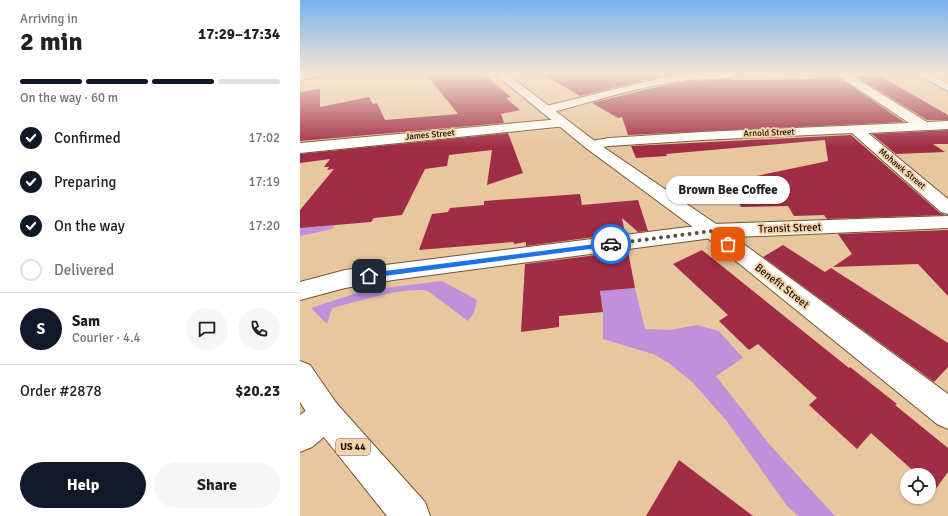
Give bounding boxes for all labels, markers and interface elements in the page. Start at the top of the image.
text: Arriving in [20,11,78,27]
text: 17:29–17:34 [198,25,280,43]
text: 2 min [20,26,83,58]
text: On the way · 60 m [20,90,118,106]
icon: check [20,127,42,149]
street label: James Street [405,127,455,143]
street label: Arnold Street [743,127,795,139]
text: Confirmed [54,129,121,147]
text: 17:02 [248,130,280,146]
street label: Mohawk Street [876,146,928,192]
icon: check [20,171,42,193]
text: Preparing [54,173,117,191]
text: 17:19 [248,174,280,190]
callout: Brown Bee Coffee [666,176,790,204]
text: Brown Bee Coffee [678,182,778,198]
icon: check [20,215,42,237]
text: On the way [54,217,125,235]
text: 17:20 [248,218,280,234]
street label: Transit Street [758,220,822,236]
courier [591,224,631,264]
pin [711,227,745,261]
icon: car [600,233,622,255]
icon: bag [717,233,739,255]
pin [352,259,386,293]
text: Delivered [54,261,114,279]
street label: Benefit Street [752,261,812,311]
icon: home [358,265,380,287]
button: chat [186,308,228,350]
button: phone [238,308,280,350]
text: Sam [72,312,100,330]
text: S [37,320,45,338]
text: Courier · 4.4 [72,330,141,346]
text: Order #2878 [20,382,102,400]
text: $20.23 [235,382,280,400]
road number: US 44 [336,439,370,455]
button: Help [20,462,146,508]
button: Share [154,462,280,508]
map controls [900,468,936,504]
button: locate [900,468,936,504]

